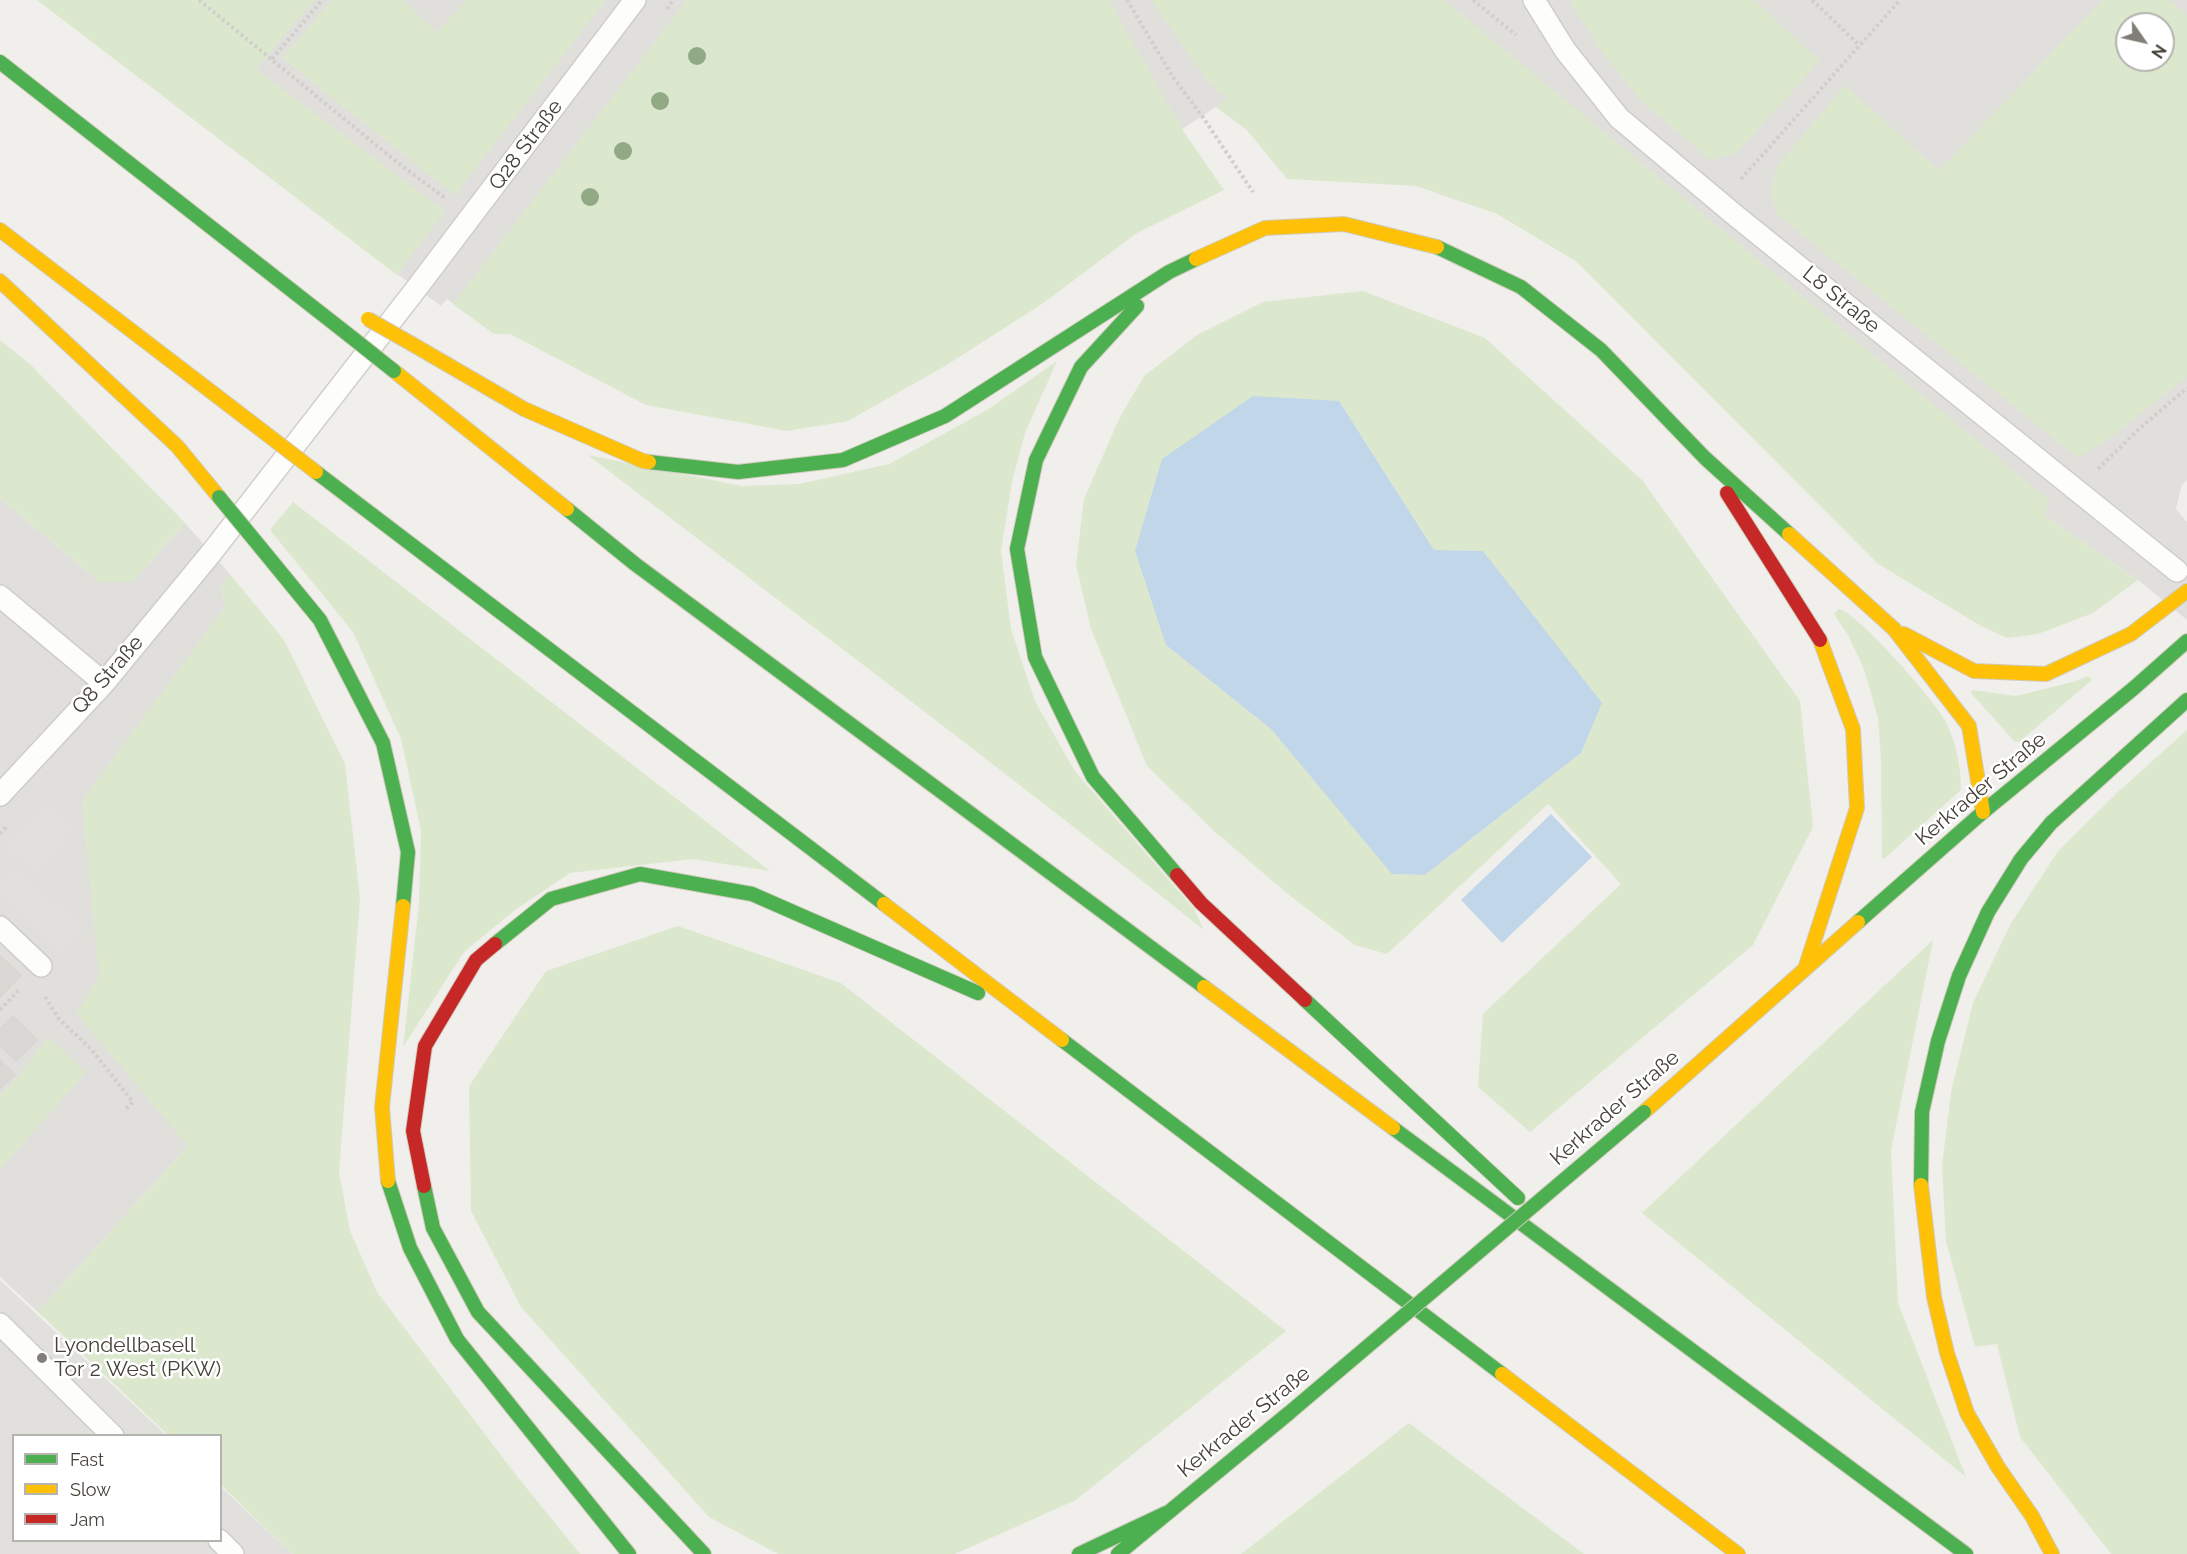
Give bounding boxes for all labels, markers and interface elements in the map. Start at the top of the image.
north arrow [2115,12,2175,72]
text: N [2147,41,2170,62]
street label: Q28 Straße [484,95,568,195]
street label: L8 Straße [1797,261,1885,339]
street label: Q8 Straße [67,631,149,719]
street label: Kerkrader Straße [1911,727,2051,851]
street label: Kerkrader Straße [1545,1045,1685,1171]
place label: Lyondellbasell Tor 2 West (PKW) [54,1333,221,1383]
marker: Lyondellbasell Tor 2 West (PKW) [35,1351,49,1365]
street label: Kerkrader Straße [1173,1361,1315,1483]
legend [12,1434,222,1542]
text: Fast [70,1449,104,1470]
text: Slow [70,1479,111,1500]
text: Jam [70,1509,105,1530]

